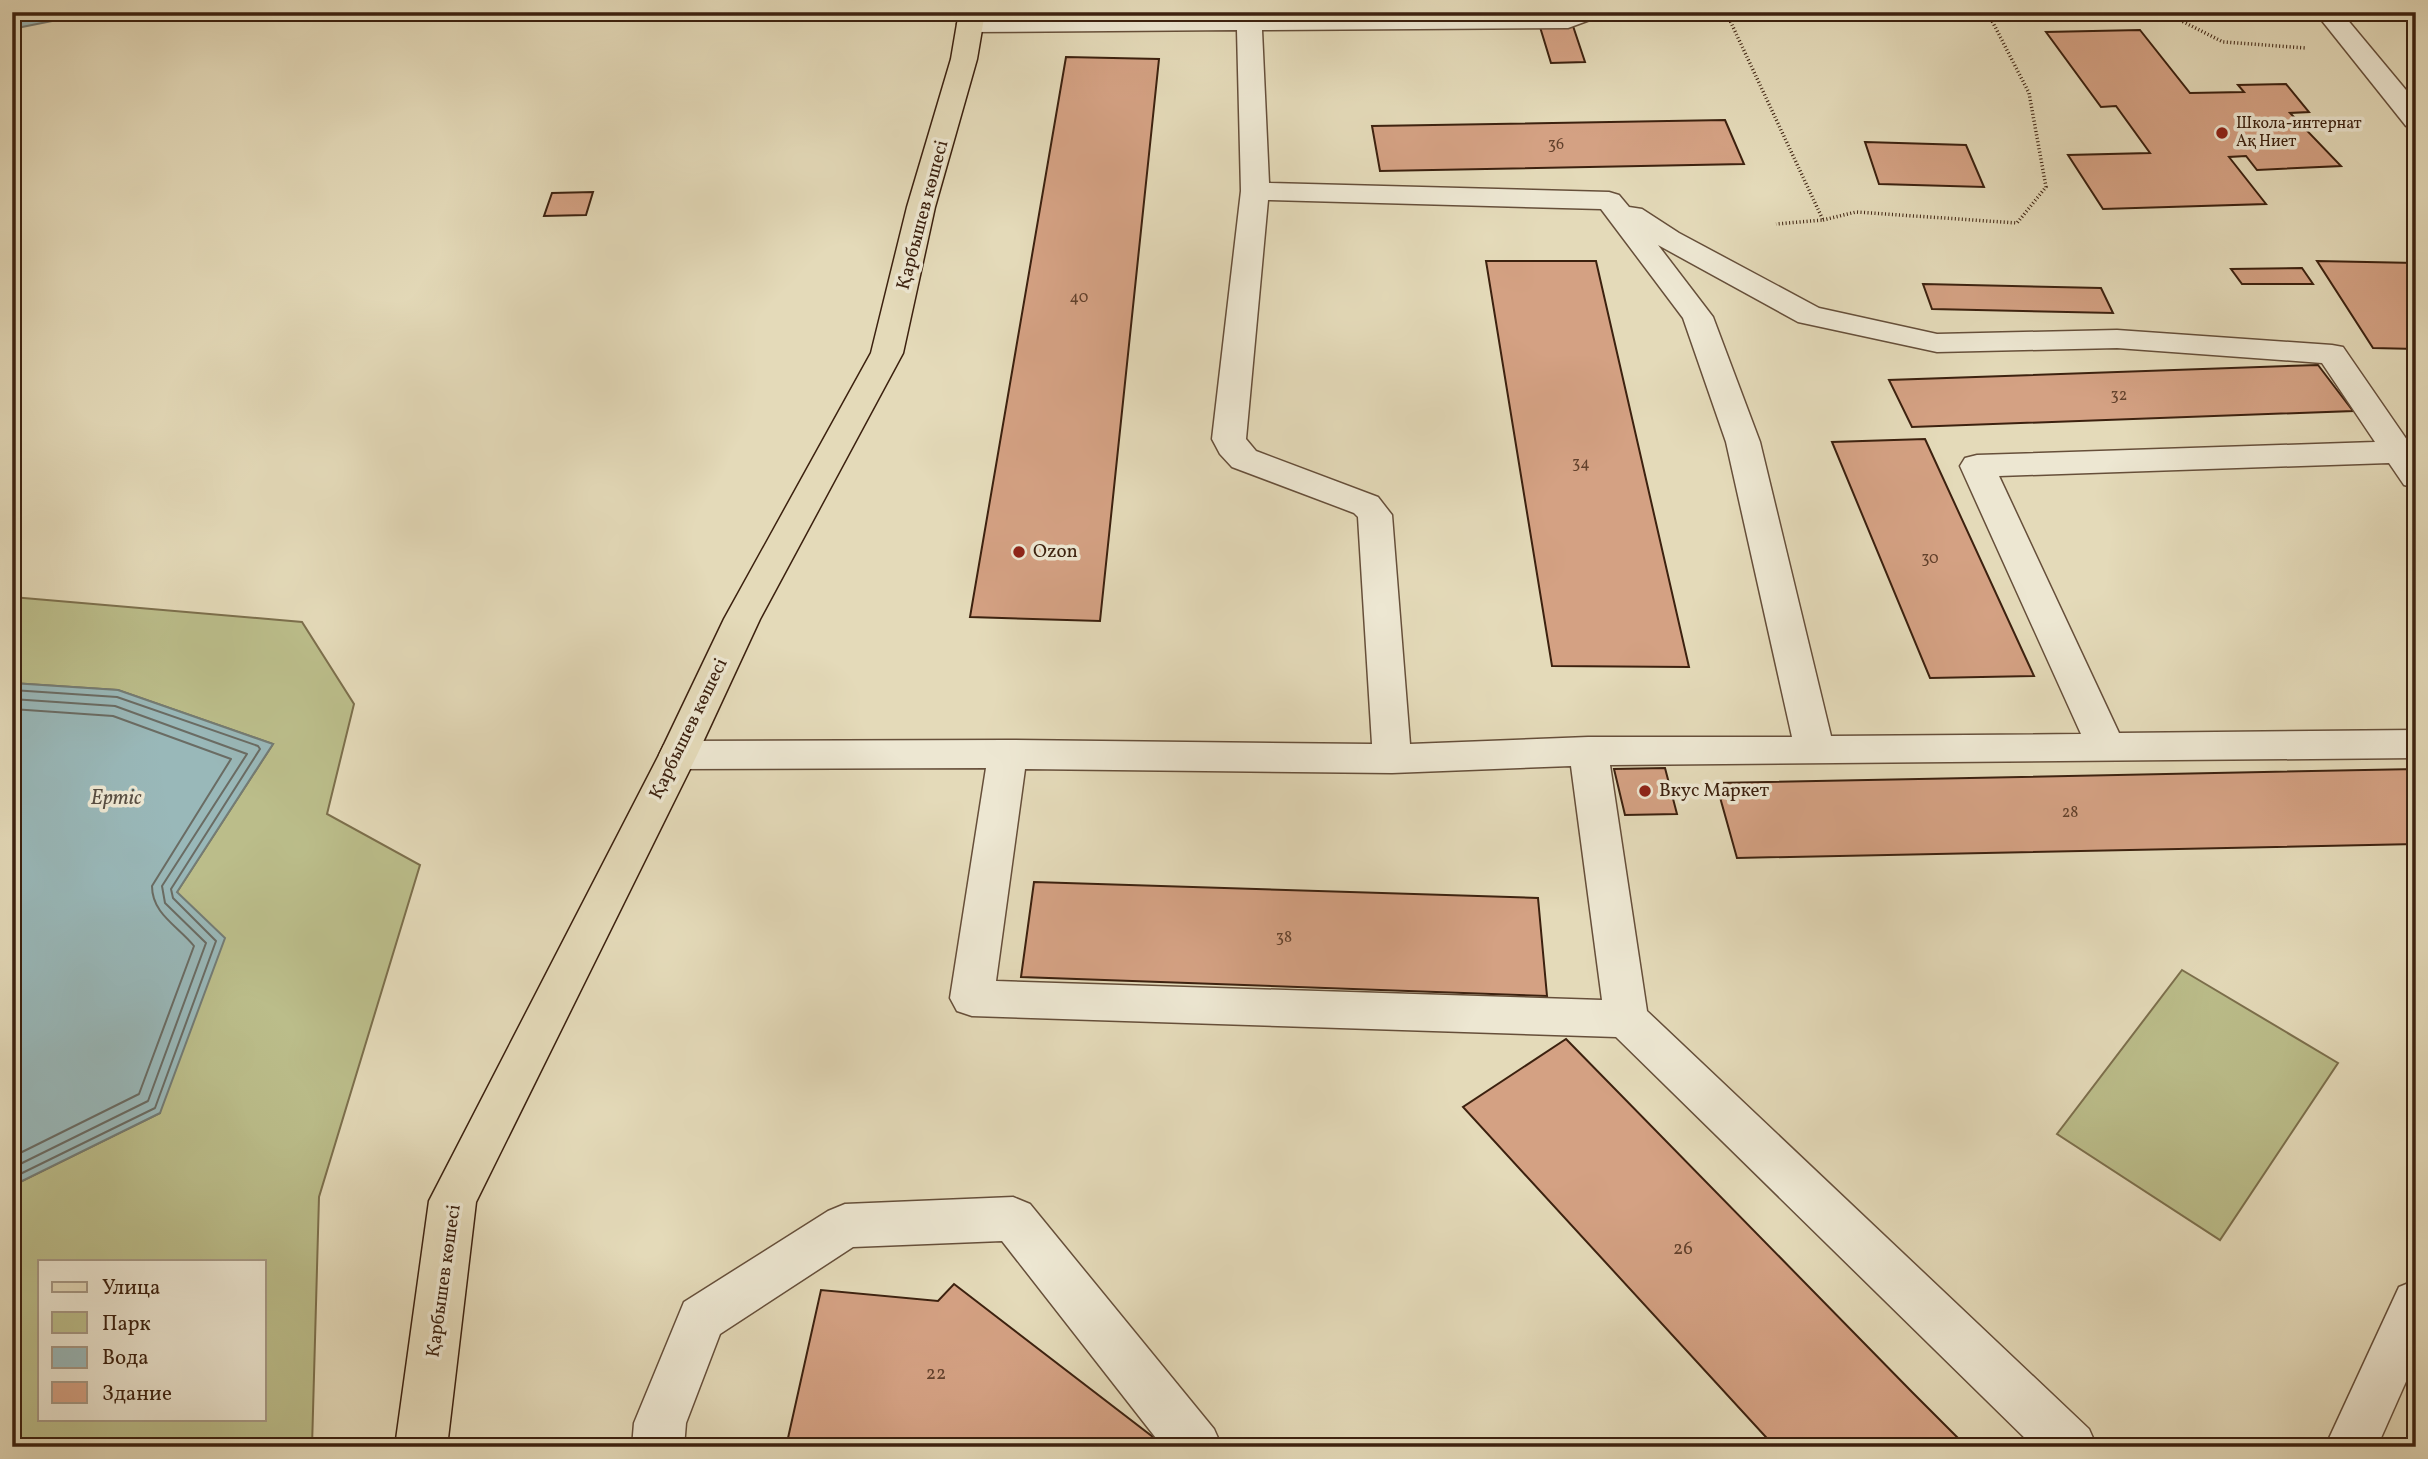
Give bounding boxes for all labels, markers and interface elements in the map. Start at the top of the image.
place label: Школа-интернат Ақ Ниет [2236,113,2362,153]
marker: Школа-интернат Ақ Ниет [2214,125,2230,141]
house number: 36 [1548,134,1564,156]
street label: Қарбышев көшесі [891,137,956,293]
house number: 40 [1070,287,1088,309]
house number: 32 [2111,385,2127,407]
house number: 34 [1572,453,1590,475]
place label: Ozon [1033,539,1078,565]
marker: Ozon [1011,544,1027,560]
house number: 30 [1921,548,1939,570]
street label: Қарбышев көшесі [644,654,735,804]
place label: Вкус Маркет [1659,778,1769,804]
marker: Вкус Маркет [1637,783,1653,799]
water label: Ертіс [90,784,142,813]
house number: 28 [2062,802,2078,824]
house number: 38 [1276,927,1292,949]
street label: Қарбышев көшесі [420,1203,468,1359]
house number: 26 [1673,1236,1693,1262]
legend [38,1260,266,1420]
text: Улица [102,1274,160,1303]
text: Парк [102,1310,151,1339]
text: Вода [102,1344,149,1373]
house number: 22 [926,1361,946,1387]
text: Здание [102,1380,172,1409]

